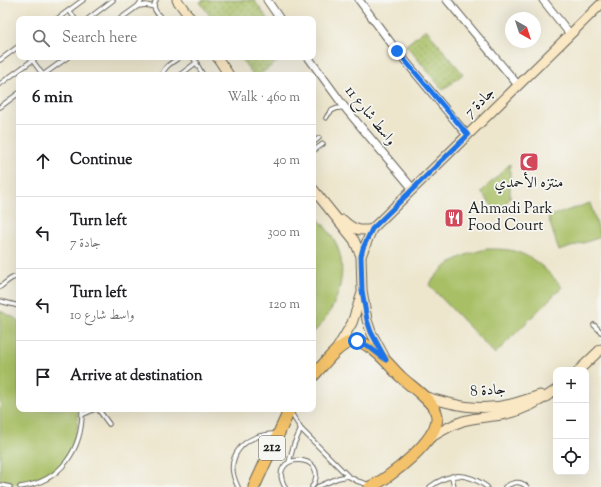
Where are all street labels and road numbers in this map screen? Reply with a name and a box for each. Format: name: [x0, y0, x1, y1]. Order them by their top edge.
street label: واسط شارع 11: [339, 82, 401, 151]
street label: جادة 7: [460, 83, 500, 123]
street label: جادة 8: [470, 379, 506, 403]
road number: 212: [259, 436, 285, 460]

